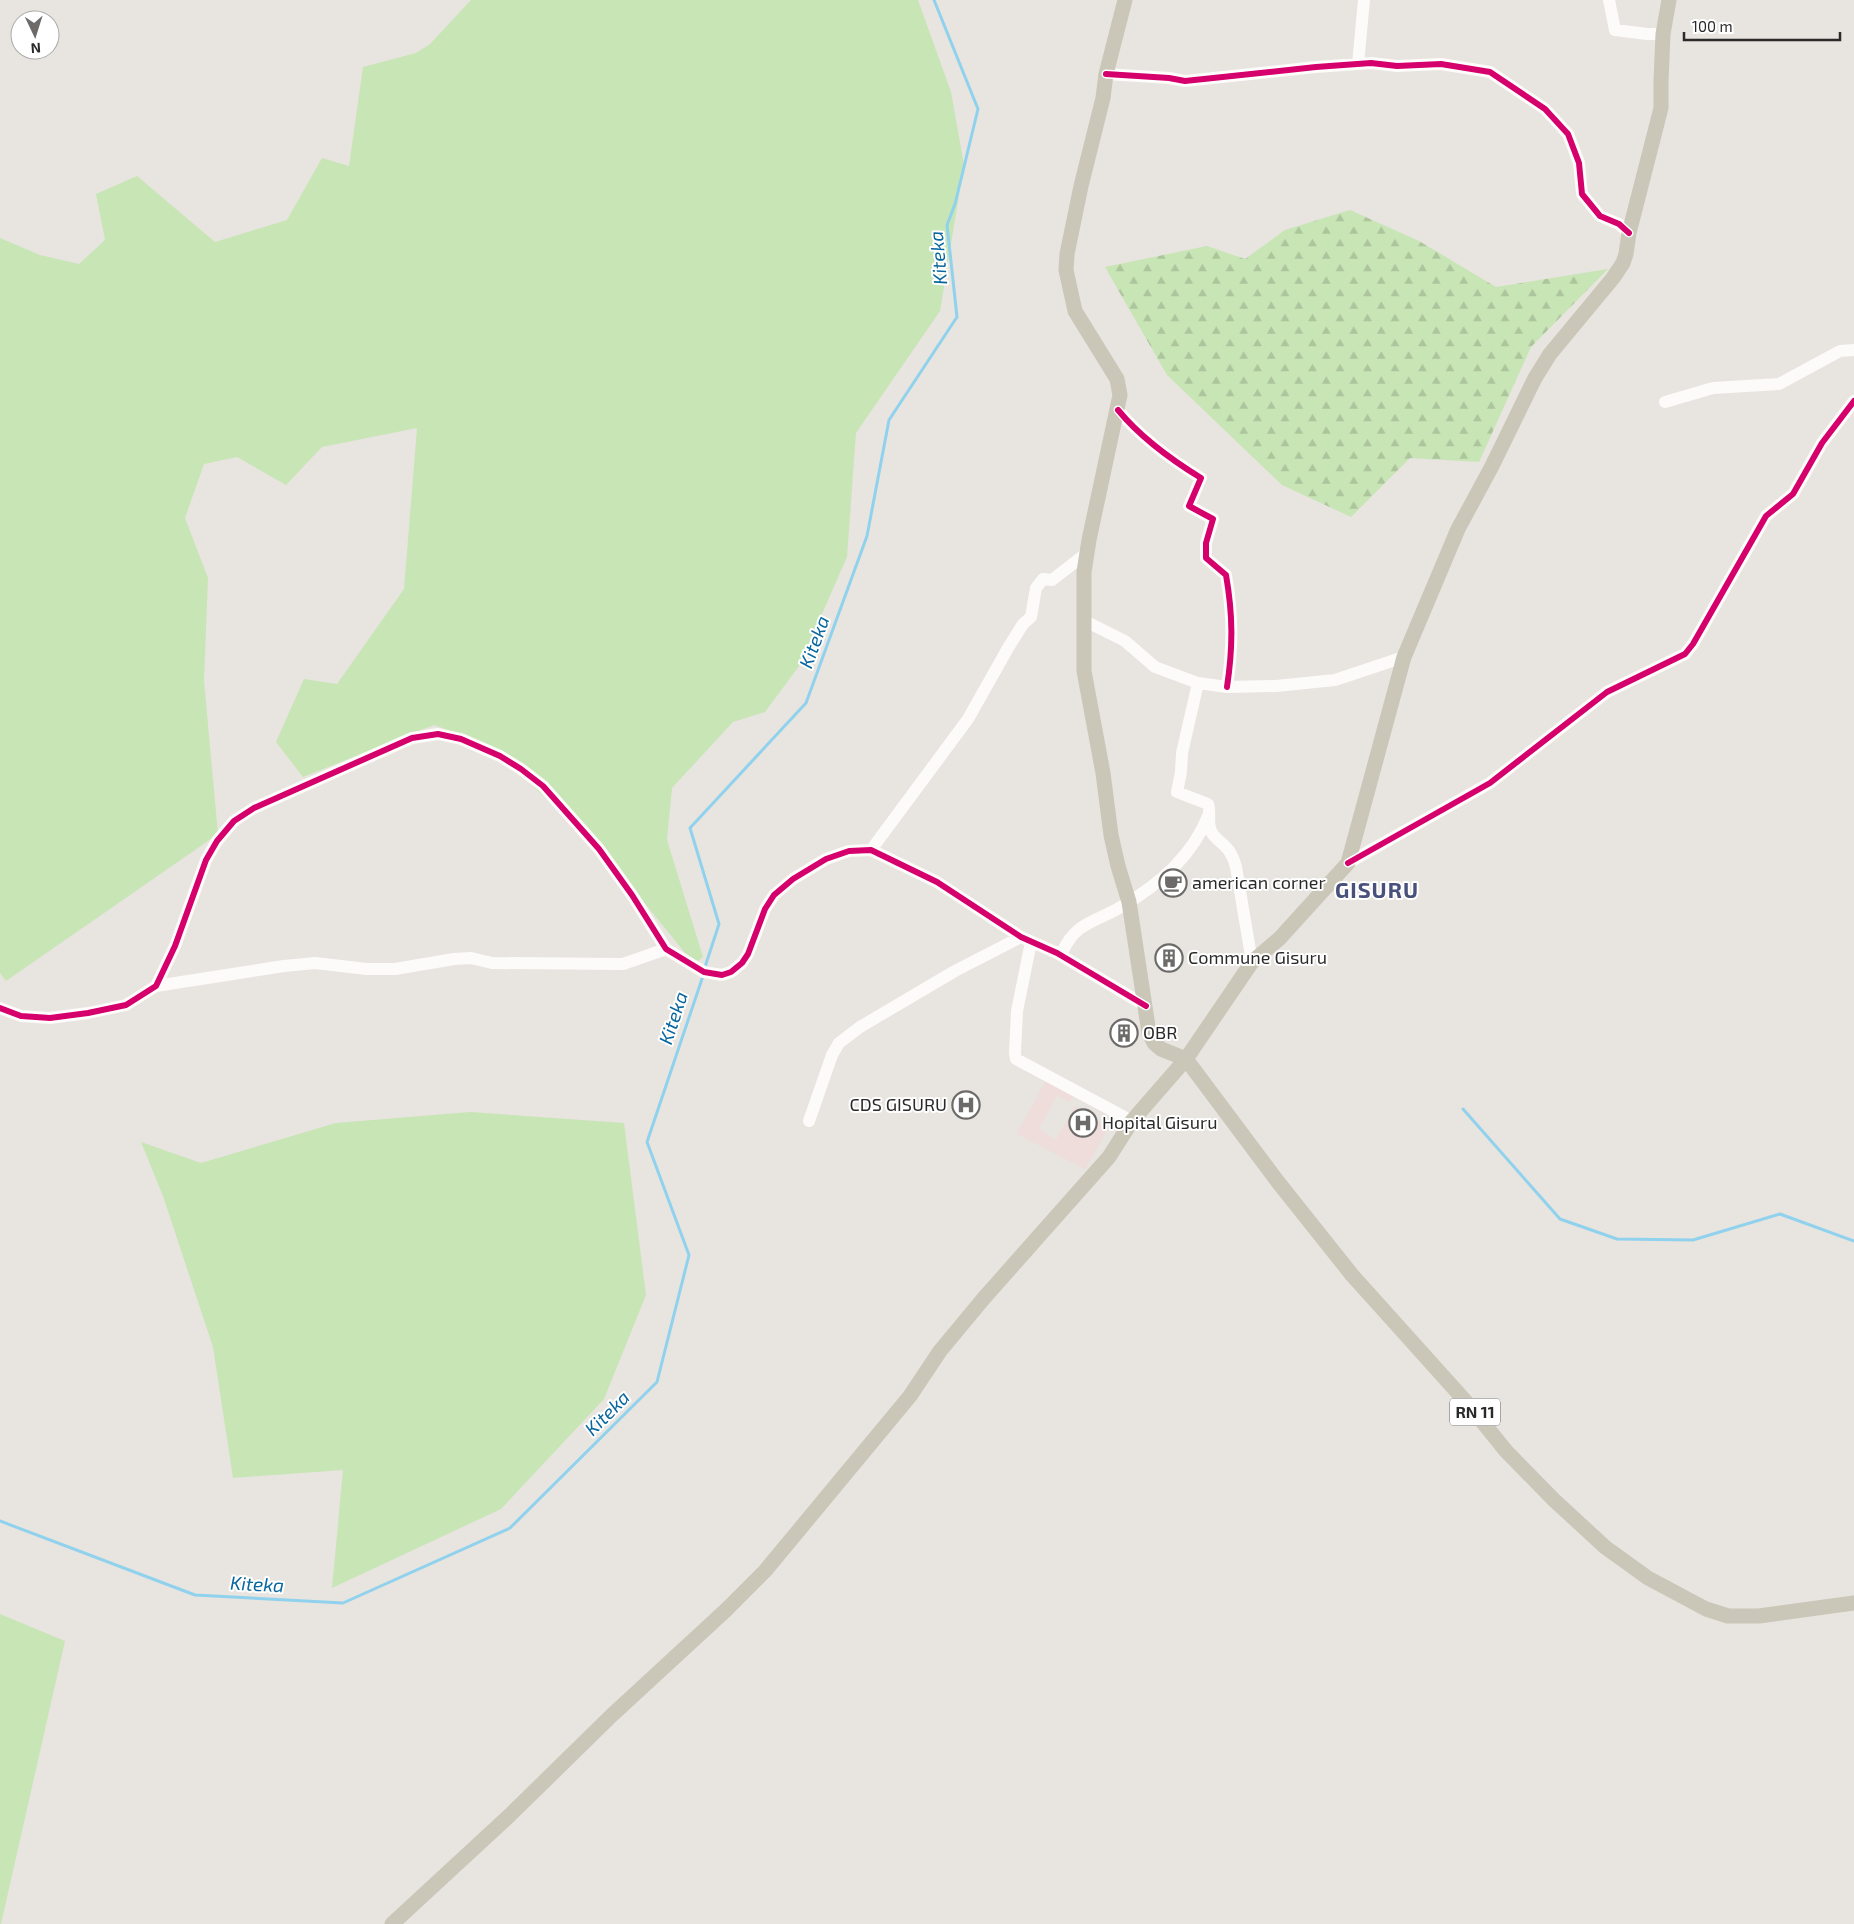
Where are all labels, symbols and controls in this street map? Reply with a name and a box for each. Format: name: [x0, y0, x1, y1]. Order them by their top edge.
north arrow: [10, 10, 60, 60]
scale bar: [1684, 10, 1840, 42]
text: 100 m: [1692, 17, 1733, 35]
text: N: [30, 40, 42, 57]
water label: Kiteka: [924, 230, 951, 286]
water label: Kiteka: [793, 613, 834, 671]
cafe icon: american corner: [1158, 868, 1188, 898]
place label: american corner: [1192, 871, 1326, 893]
district label: GISURU: [1335, 876, 1419, 902]
building icon: Commune Gisuru: [1154, 943, 1184, 973]
place label: Commune Gisuru: [1188, 946, 1327, 968]
water label: Kiteka: [653, 989, 692, 1047]
building icon: OBR: [1109, 1018, 1139, 1048]
place label: OBR: [1143, 1021, 1177, 1043]
hospital icon: CDS GISURU: [951, 1090, 981, 1120]
place label: CDS GISURU: [849, 1093, 947, 1115]
hospital icon: Hopital Gisuru: [1068, 1108, 1098, 1138]
place label: Hopital Gisuru: [1102, 1111, 1217, 1133]
water label: Kiteka: [579, 1385, 634, 1440]
road number: RN 11: [1450, 1398, 1500, 1425]
water label: Kiteka: [229, 1571, 285, 1596]

